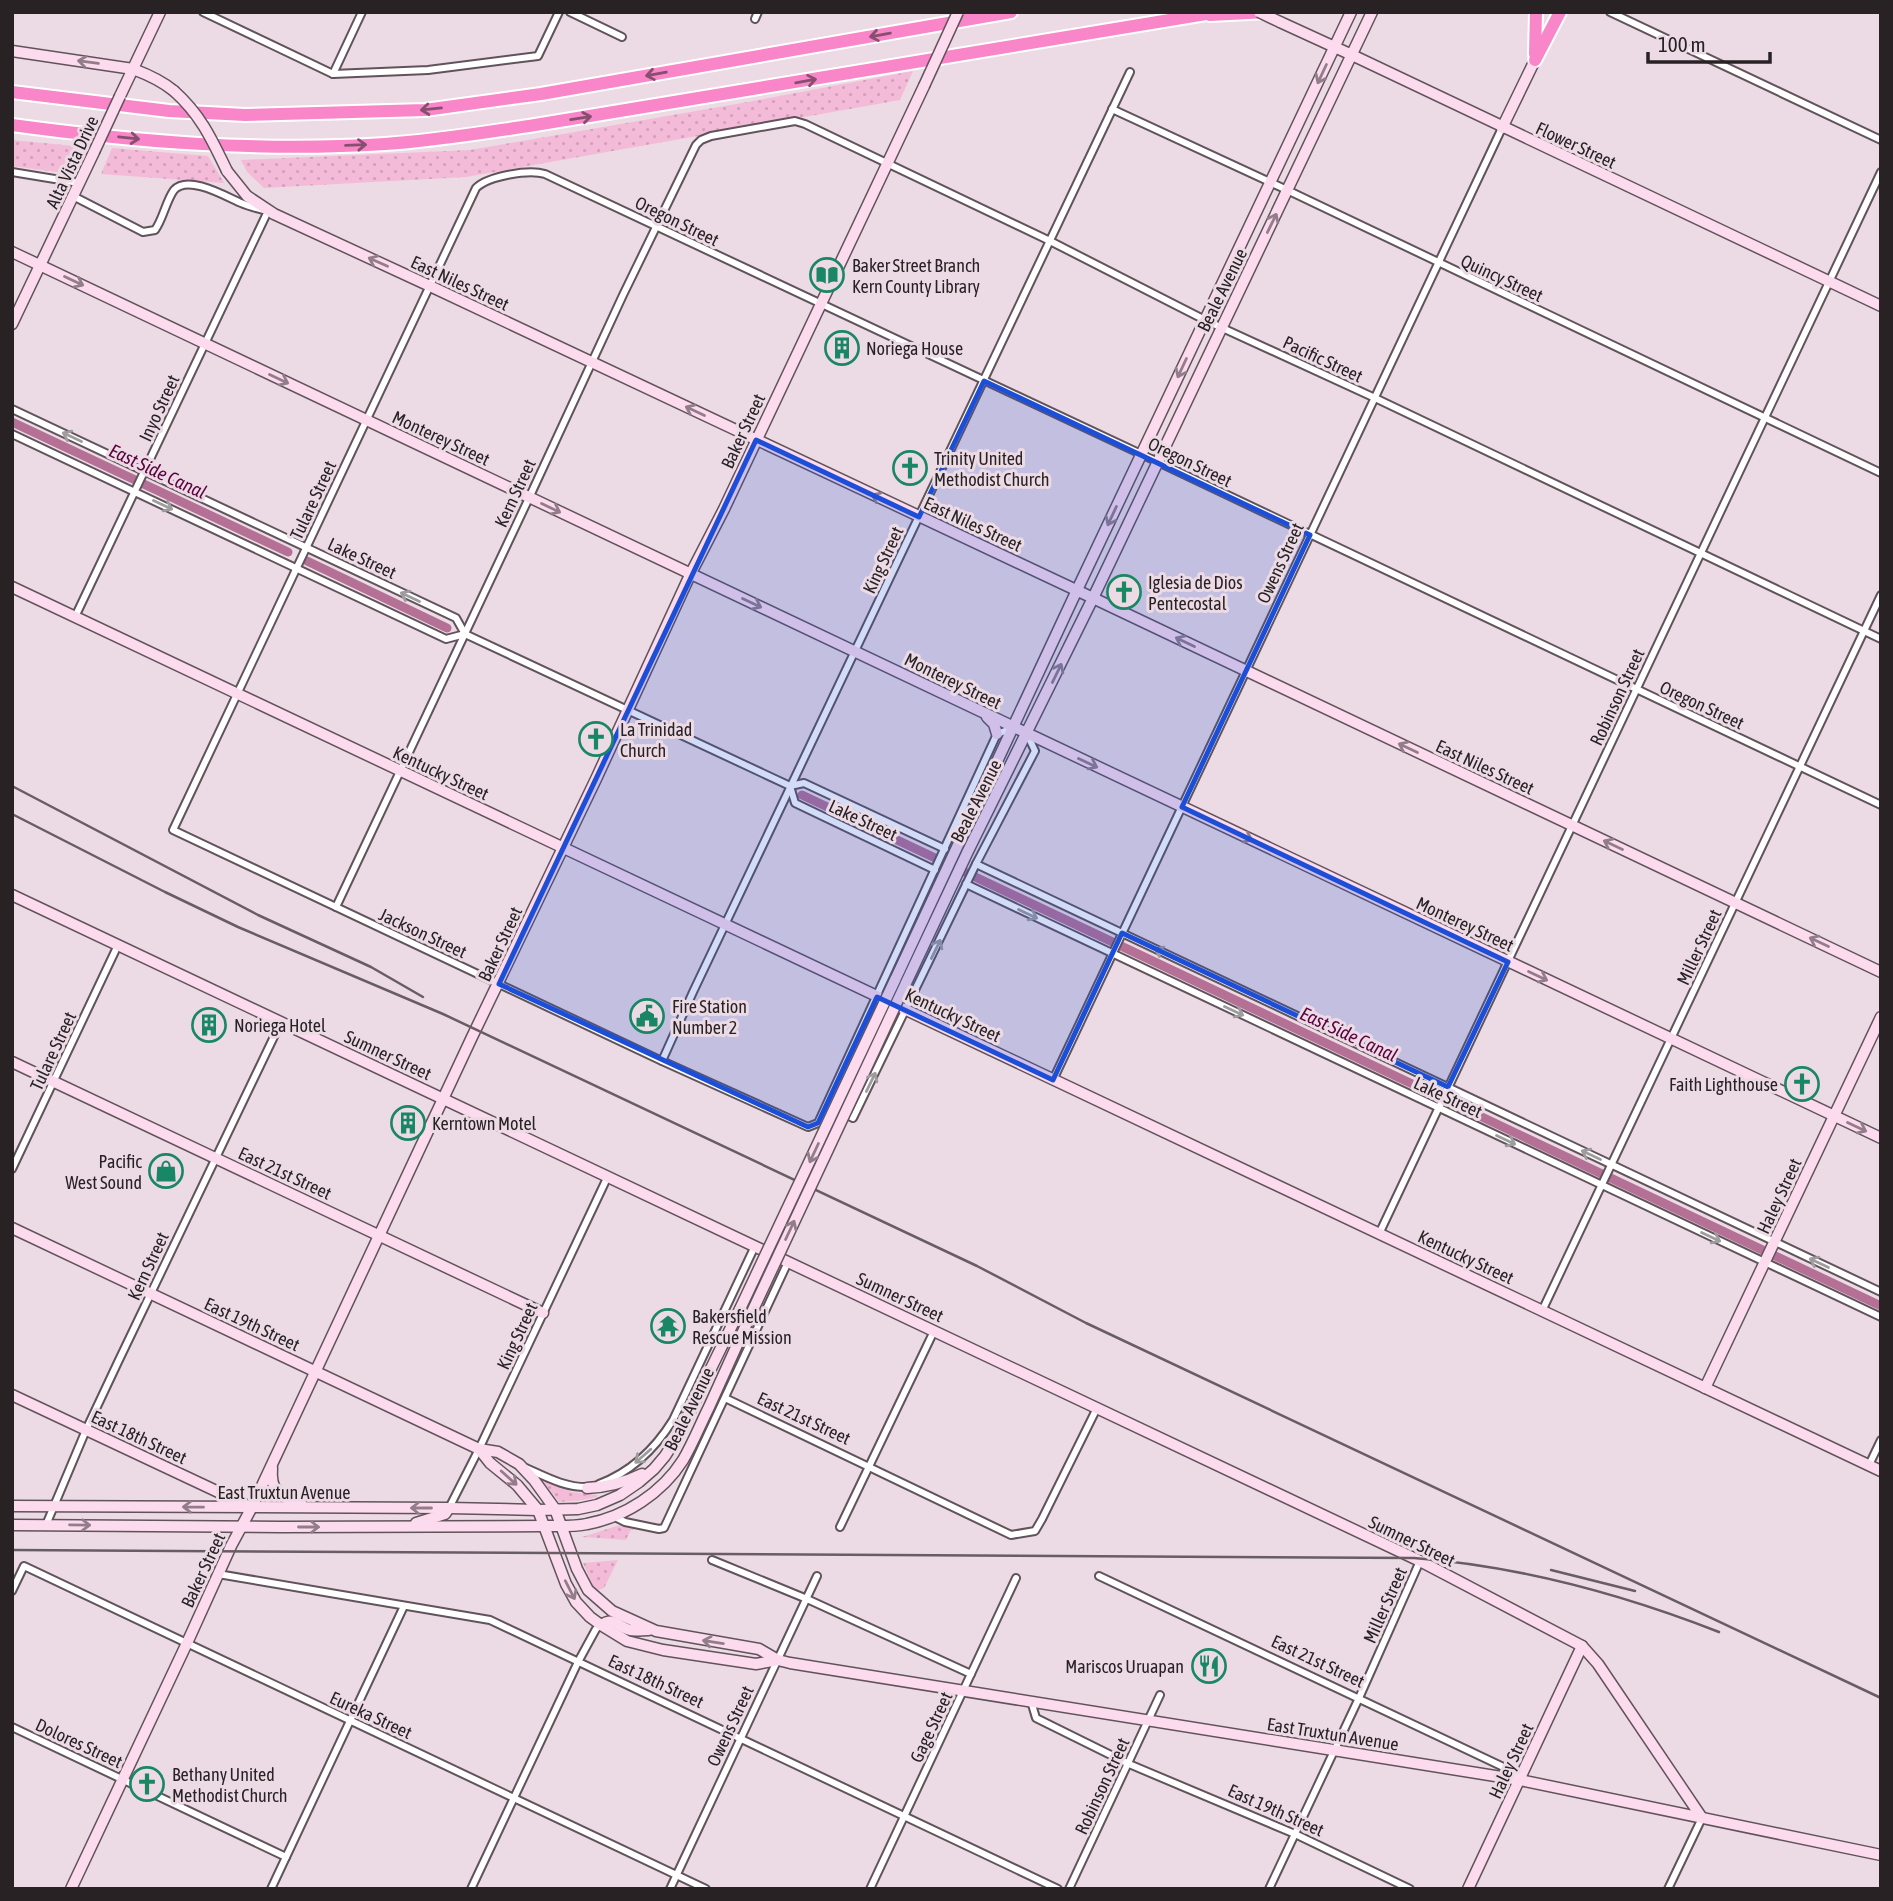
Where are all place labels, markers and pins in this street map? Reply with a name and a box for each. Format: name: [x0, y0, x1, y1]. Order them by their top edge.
place label: Baker Street Branch Kern County Library: [852, 255, 980, 297]
library icon: Baker Street Branch Kern County Library: [808, 256, 846, 294]
building icon: Noriega House: [823, 329, 861, 367]
place label: Noriega House: [866, 338, 963, 359]
place label: Trinity United Methodist Church: [934, 448, 1050, 490]
church icon: Trinity United Methodist Church: [891, 449, 929, 487]
place label: Iglesia de Dios Pentecostal: [1148, 572, 1243, 614]
church icon: Iglesia de Dios Pentecostal: [1105, 573, 1143, 611]
place label: La Trinidad Church: [620, 719, 692, 761]
church icon: La Trinidad Church: [577, 720, 615, 758]
place label: Fire Station Number 2: [672, 996, 747, 1038]
public building icon: Fire Station Number 2: [628, 997, 666, 1035]
building icon: Noriega Hotel: [190, 1006, 228, 1044]
place label: Noriega Hotel: [234, 1015, 326, 1036]
church icon: Faith Lighthouse: [1783, 1065, 1821, 1103]
place label: Faith Lighthouse: [1669, 1074, 1778, 1095]
building icon: Kerntown Motel: [389, 1104, 427, 1142]
place label: Kerntown Motel: [432, 1113, 537, 1134]
place label: Pacific West Sound: [65, 1151, 142, 1193]
shop icon: Pacific West Sound: [147, 1152, 185, 1190]
place label: Bakersfield Rescue Mission: [692, 1306, 792, 1348]
temple icon: Bakersfield Rescue Mission: [649, 1307, 687, 1345]
restaurant icon: Mariscos Uruapan: [1190, 1647, 1228, 1685]
place label: Mariscos Uruapan: [1065, 1656, 1184, 1677]
place label: Bethany United Methodist Church: [172, 1764, 288, 1806]
church icon: Bethany United Methodist Church: [128, 1765, 166, 1803]

